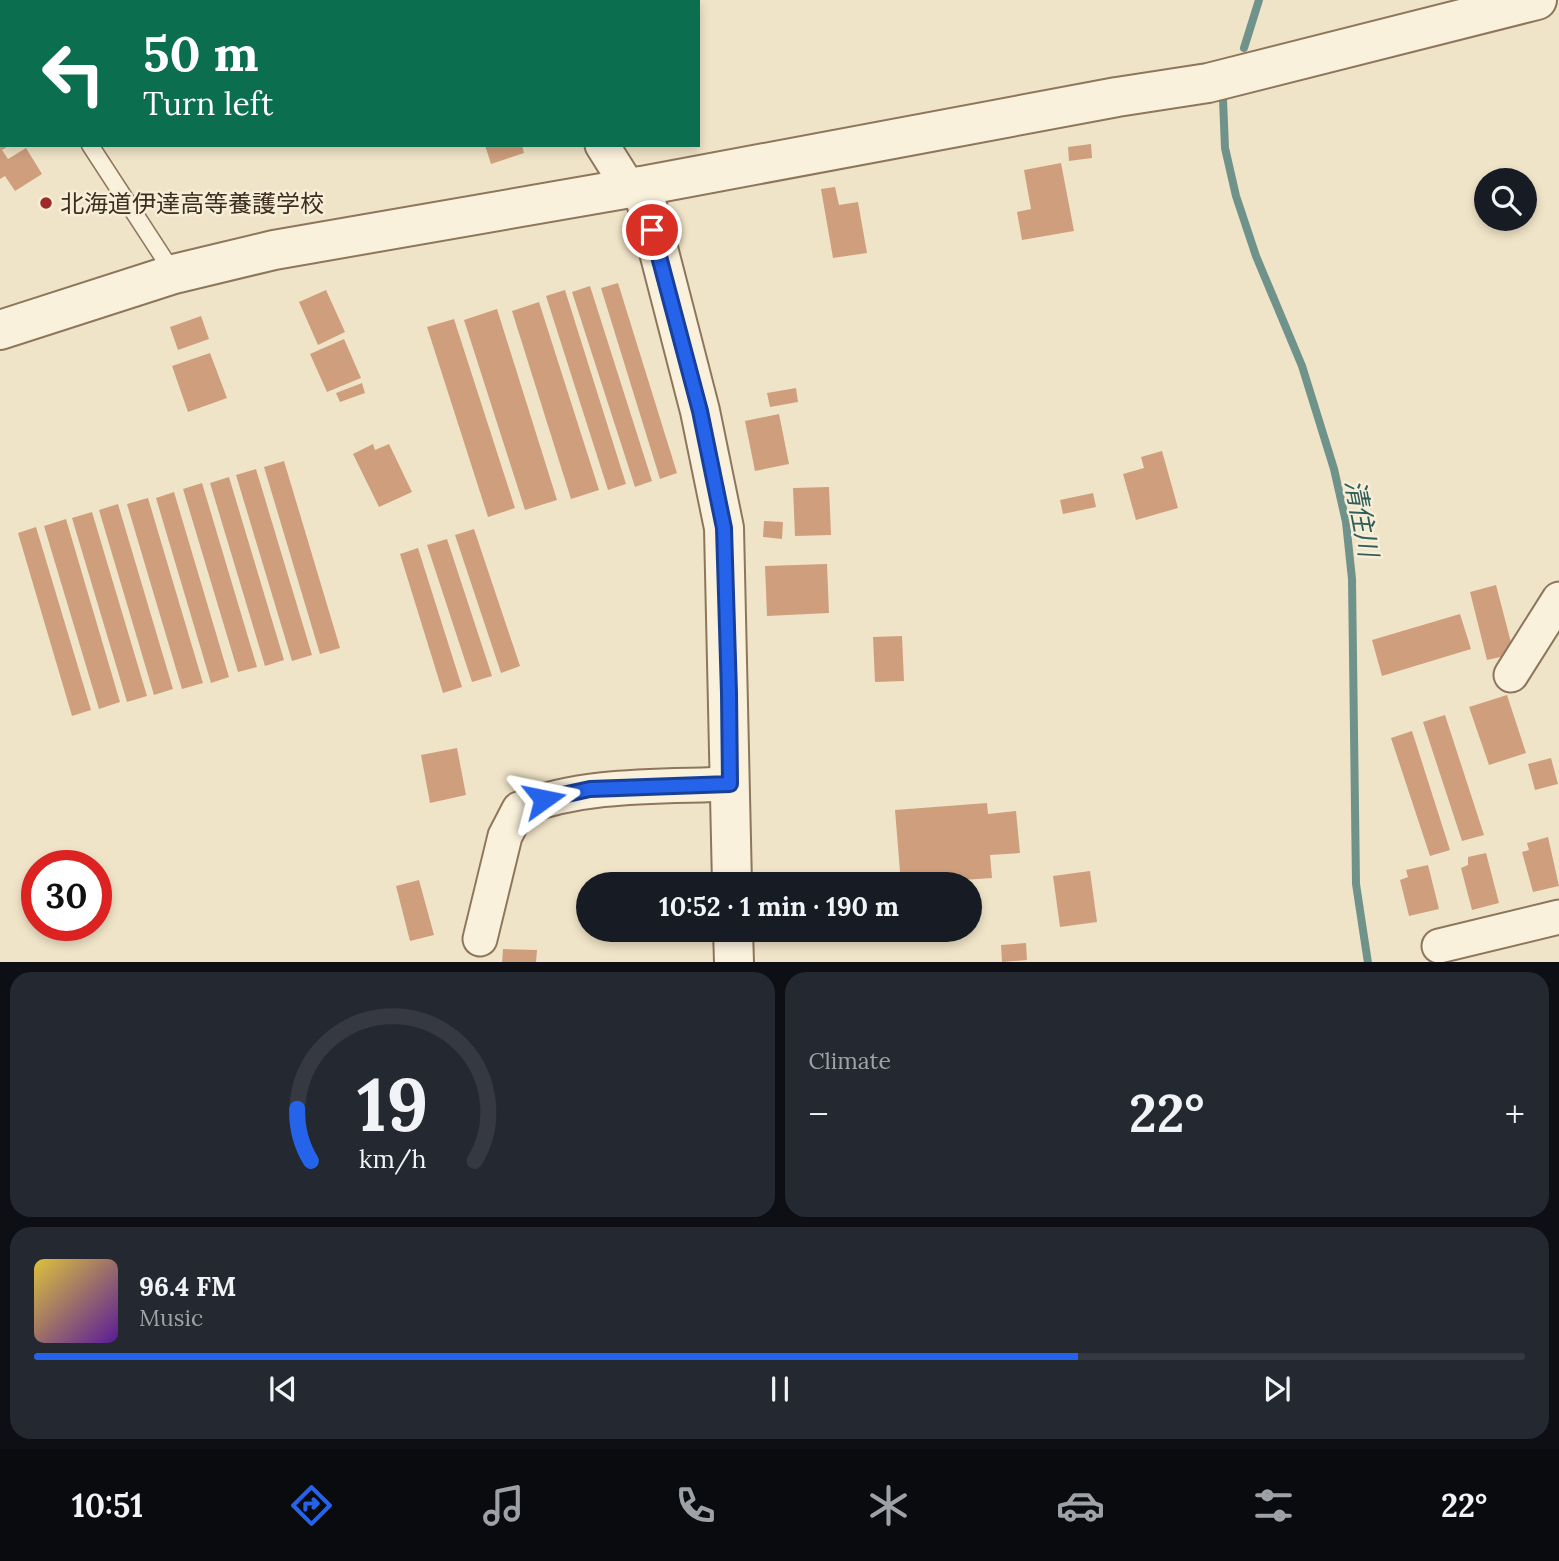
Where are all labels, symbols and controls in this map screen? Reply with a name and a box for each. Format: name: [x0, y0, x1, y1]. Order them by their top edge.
text: 50 m: [143, 22, 259, 84]
icon: left: [28, 28, 119, 119]
text: Turn left: [143, 83, 273, 124]
map controls: [1474, 168, 1537, 231]
button: search: [1474, 168, 1537, 231]
place label: 北海道伊達高等養護学校: [60, 188, 324, 219]
marker: 北海道伊達高等養護学校: [38, 195, 54, 211]
pin: [622, 200, 682, 260]
icon: arrive: [633, 211, 671, 249]
water label: 清住川: [1338, 477, 1386, 562]
position arrow: [507, 762, 581, 836]
speed limit sign: 30: [21, 850, 112, 941]
text: 10:52 · 1 min · 190 m: [659, 890, 899, 923]
text: Climate: [809, 1046, 891, 1075]
text: 19: [357, 1058, 428, 1151]
text: 22°: [1129, 1080, 1204, 1146]
text: −: [809, 1090, 829, 1138]
text: +: [1505, 1090, 1525, 1138]
text: km/h: [358, 1142, 426, 1174]
text: 96.4 FM: [139, 1270, 236, 1303]
text: Music: [139, 1303, 203, 1332]
icon: previous: [264, 1370, 302, 1408]
icon: pause: [761, 1370, 799, 1408]
icon: next: [1258, 1370, 1296, 1408]
icon: directions: [287, 1481, 336, 1530]
icon: music: [479, 1481, 528, 1530]
icon: phone: [671, 1481, 720, 1530]
icon: climate: [864, 1481, 913, 1530]
icon: car: [1056, 1481, 1105, 1530]
icon: filters: [1249, 1481, 1298, 1530]
text: 10:51: [72, 1485, 143, 1526]
text: 22°: [1441, 1485, 1487, 1526]

